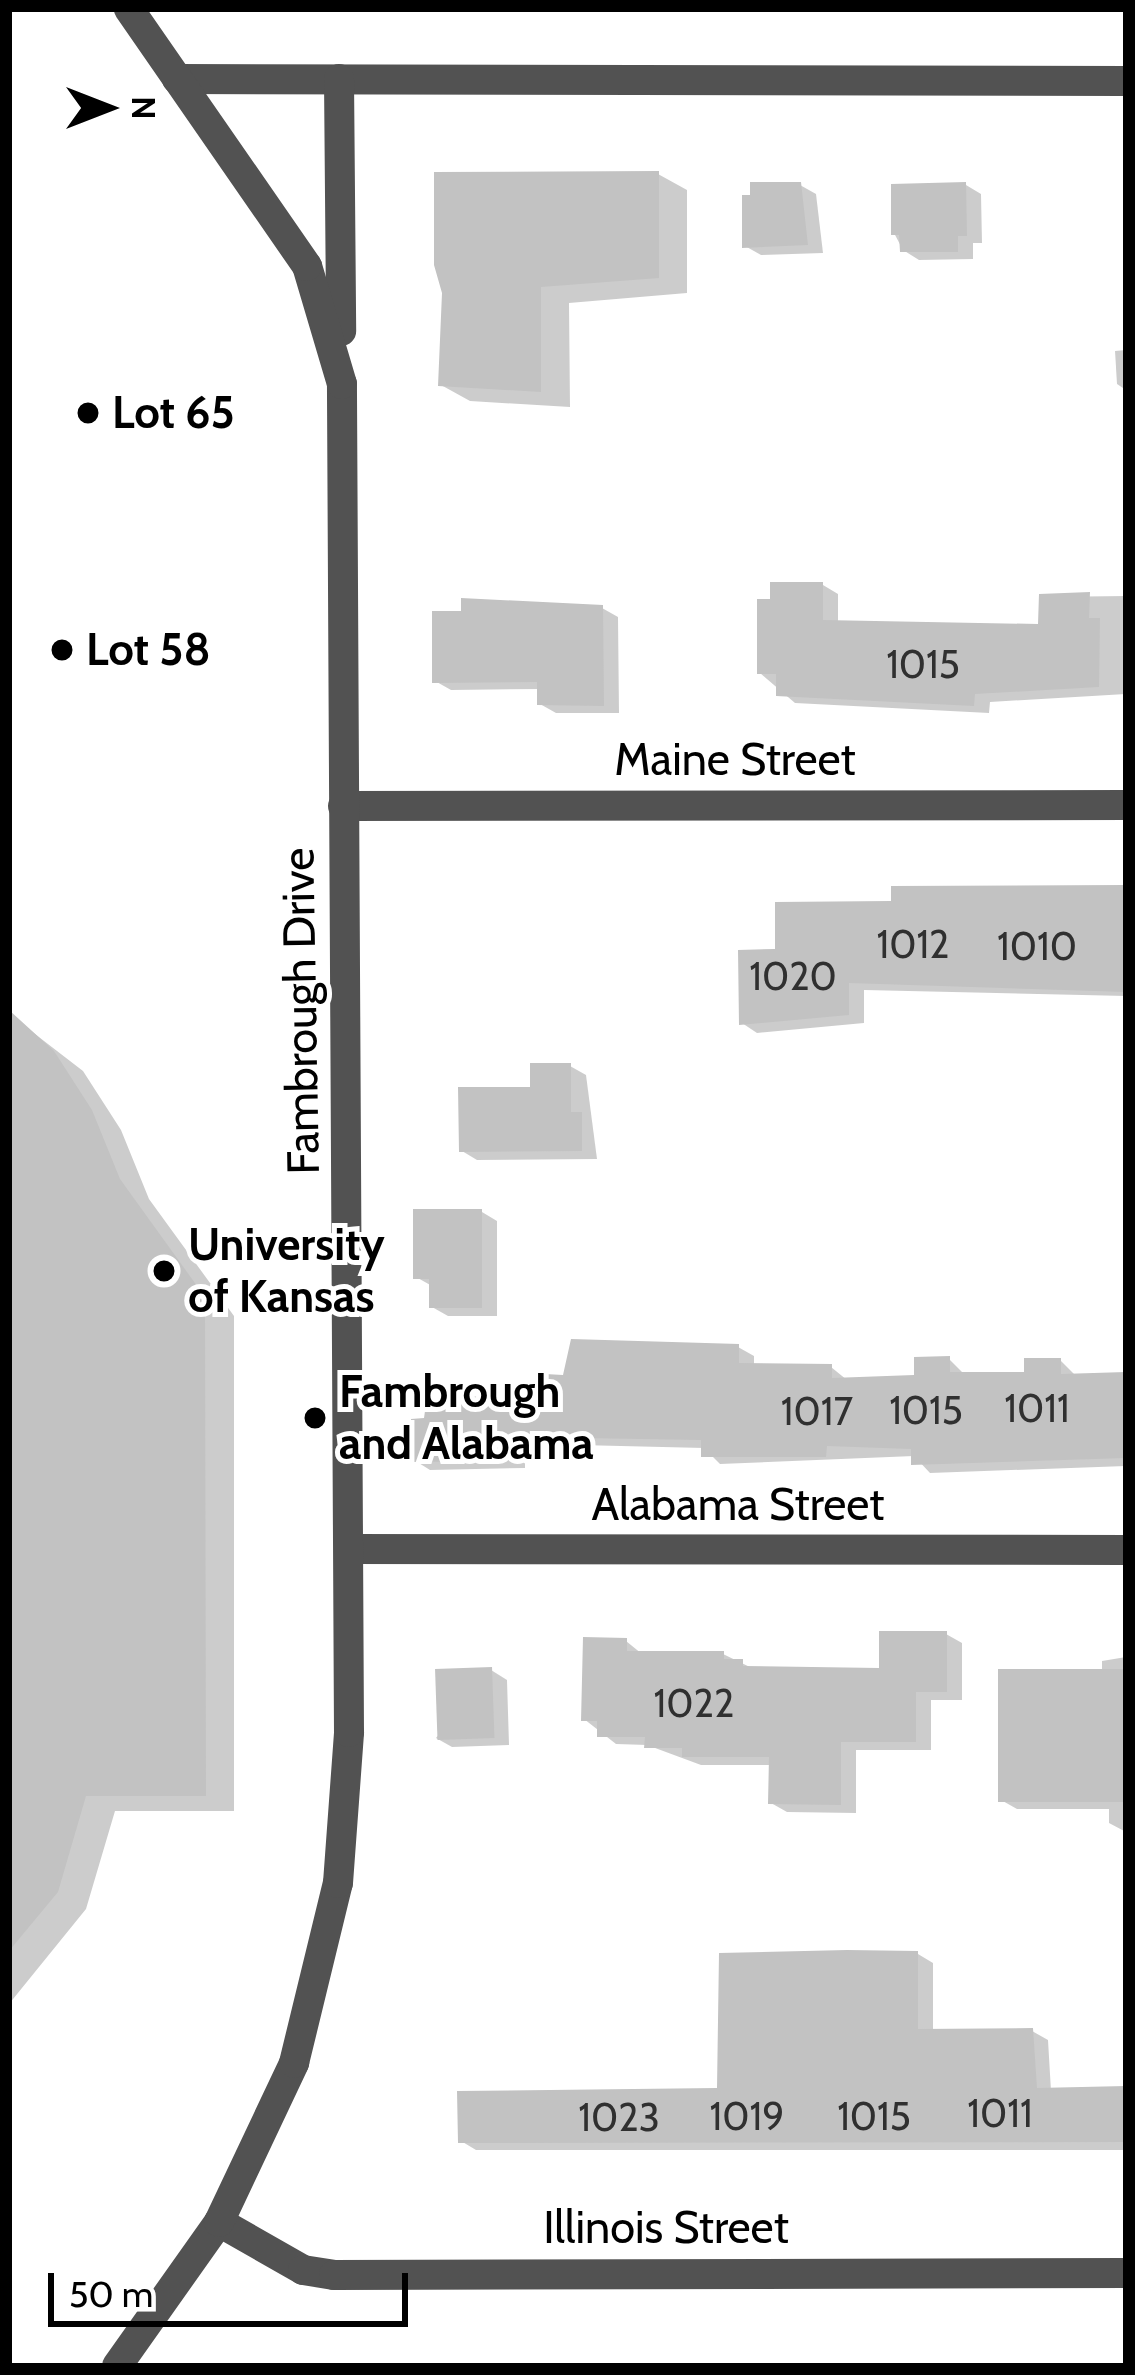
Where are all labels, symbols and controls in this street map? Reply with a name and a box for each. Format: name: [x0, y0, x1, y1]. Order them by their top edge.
north arrow: [48, 48, 168, 168]
text: N: [124, 96, 164, 120]
place label: Lot 65: [112, 386, 235, 440]
marker: Lot 65: [75, 400, 101, 426]
place label: Lot 58: [86, 623, 211, 677]
marker: Lot 58: [49, 637, 75, 663]
house number: 1015: [886, 641, 960, 687]
street label: Maine Street: [614, 733, 856, 787]
street label: Fambrough Drive: [271, 847, 331, 1175]
house number: 1012: [876, 921, 950, 967]
house number: 1010: [997, 923, 1077, 969]
house number: 1020: [749, 953, 837, 999]
place label: University of Kansas: [188, 1218, 385, 1324]
marker: University of Kansas: [151, 1258, 177, 1284]
place label: Fambrough and Alabama: [339, 1365, 594, 1471]
house number: 1011: [1004, 1385, 1070, 1431]
house number: 1015: [889, 1387, 963, 1433]
house number: 1017: [781, 1388, 853, 1434]
marker: Fambrough and Alabama: [302, 1405, 328, 1431]
street label: Alabama Street: [591, 1478, 885, 1532]
house number: 1022: [654, 1680, 734, 1726]
house number: 1011: [967, 2090, 1033, 2136]
house number: 1019: [710, 2093, 784, 2139]
house number: 1015: [837, 2093, 911, 2139]
house number: 1023: [578, 2094, 660, 2140]
street label: Illinois Street: [543, 2201, 789, 2255]
scale bar: [54, 2249, 414, 2323]
text: 50 m: [69, 2272, 153, 2316]

